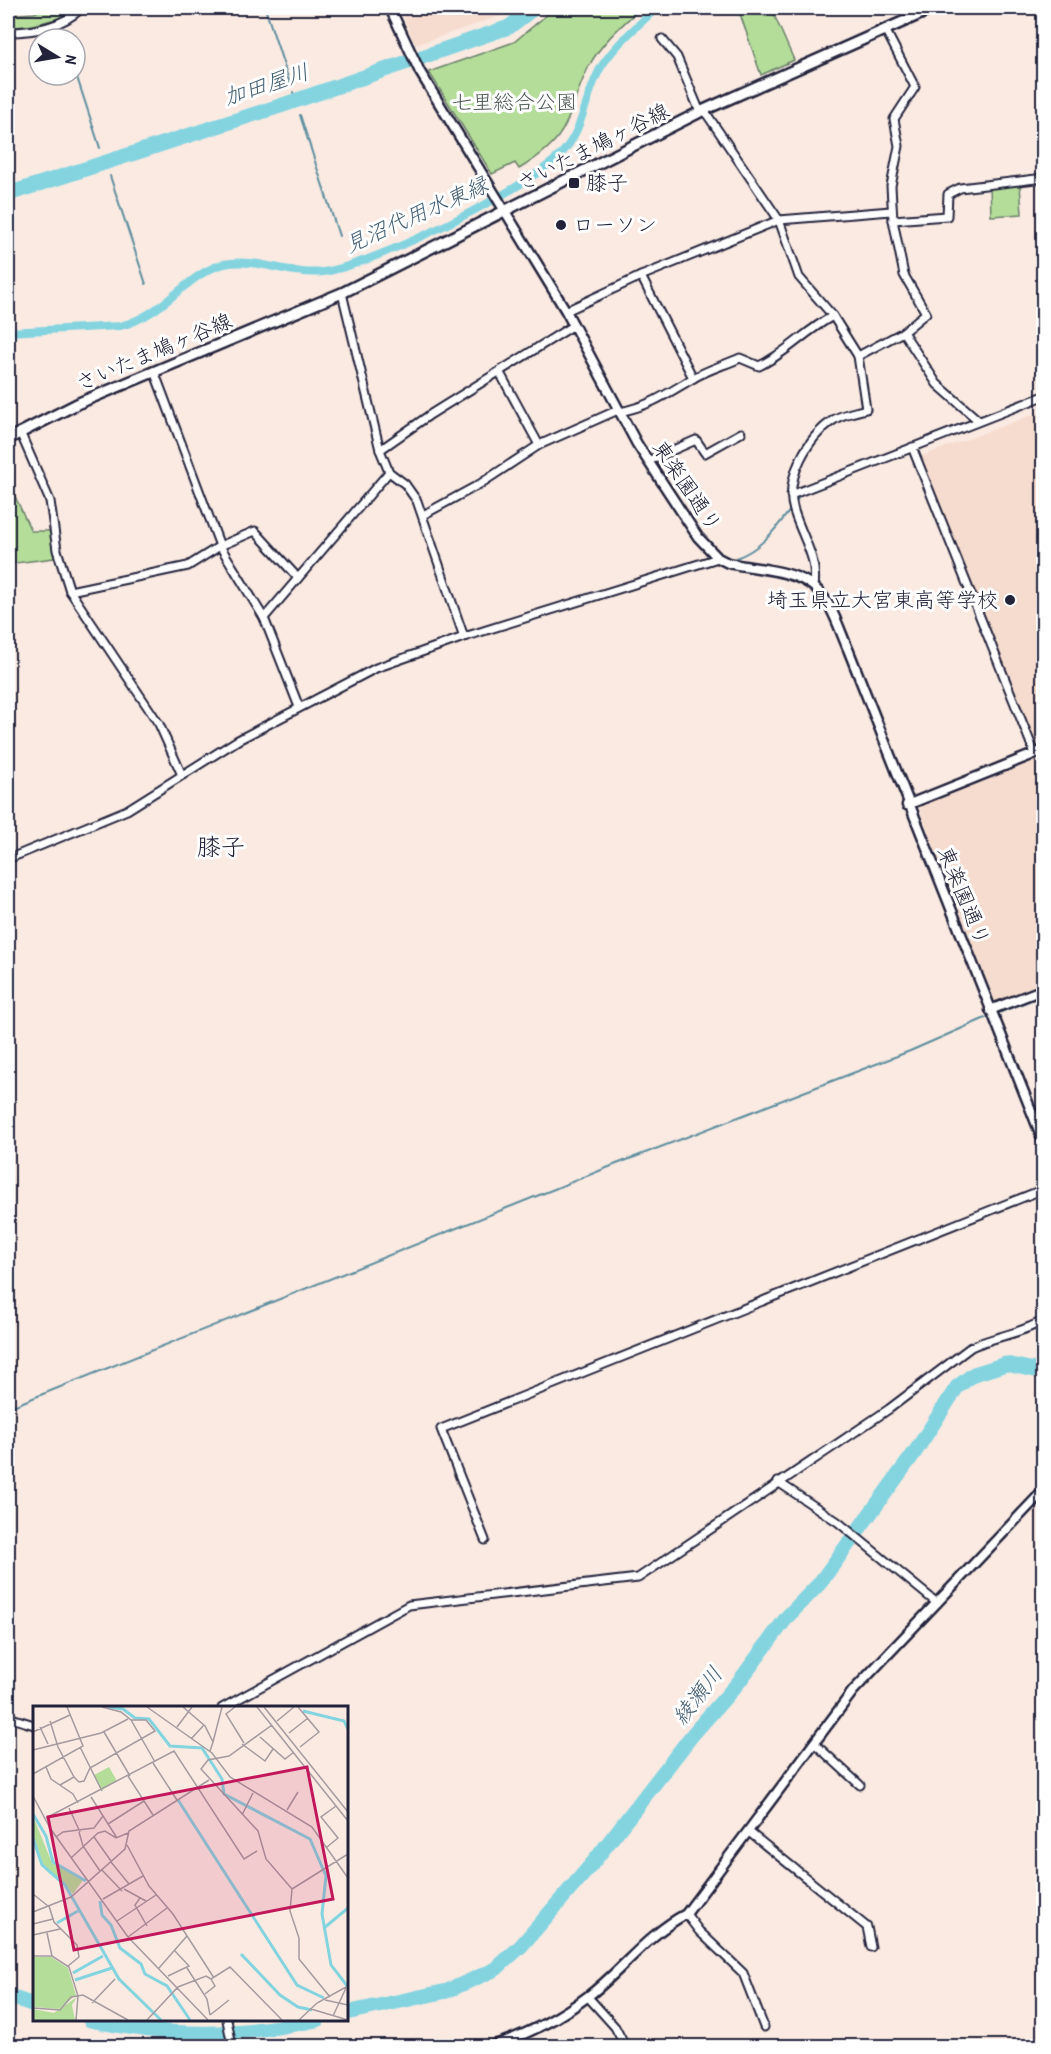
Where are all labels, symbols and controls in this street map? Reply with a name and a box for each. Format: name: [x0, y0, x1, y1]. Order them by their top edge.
north arrow: [27, 27, 87, 87]
text: N: [60, 54, 83, 67]
water label: 加田屋川: [220, 56, 312, 112]
park label: 七里総合公園: [451, 87, 577, 116]
street label: さいたま鳩ヶ谷線: [512, 96, 674, 197]
water label: 見沼代用水東縁: [340, 168, 494, 259]
place label: 膝子: [586, 168, 628, 197]
marker: 膝子: [567, 176, 581, 190]
place label: ローソン: [573, 210, 657, 239]
marker: ローソン: [554, 218, 568, 232]
street label: さいたま鳩ヶ谷線: [71, 306, 236, 398]
street label: 東楽園通り: [646, 434, 729, 537]
place label: 埼玉県立大宮東高等学校: [767, 585, 998, 614]
marker: 埼玉県立大宮東高等学校: [1003, 593, 1017, 607]
district label: 膝子: [197, 830, 245, 862]
street label: 東楽園通り: [931, 842, 998, 950]
water label: 綾瀬川: [665, 1660, 729, 1730]
inset map: [33, 1706, 348, 2021]

